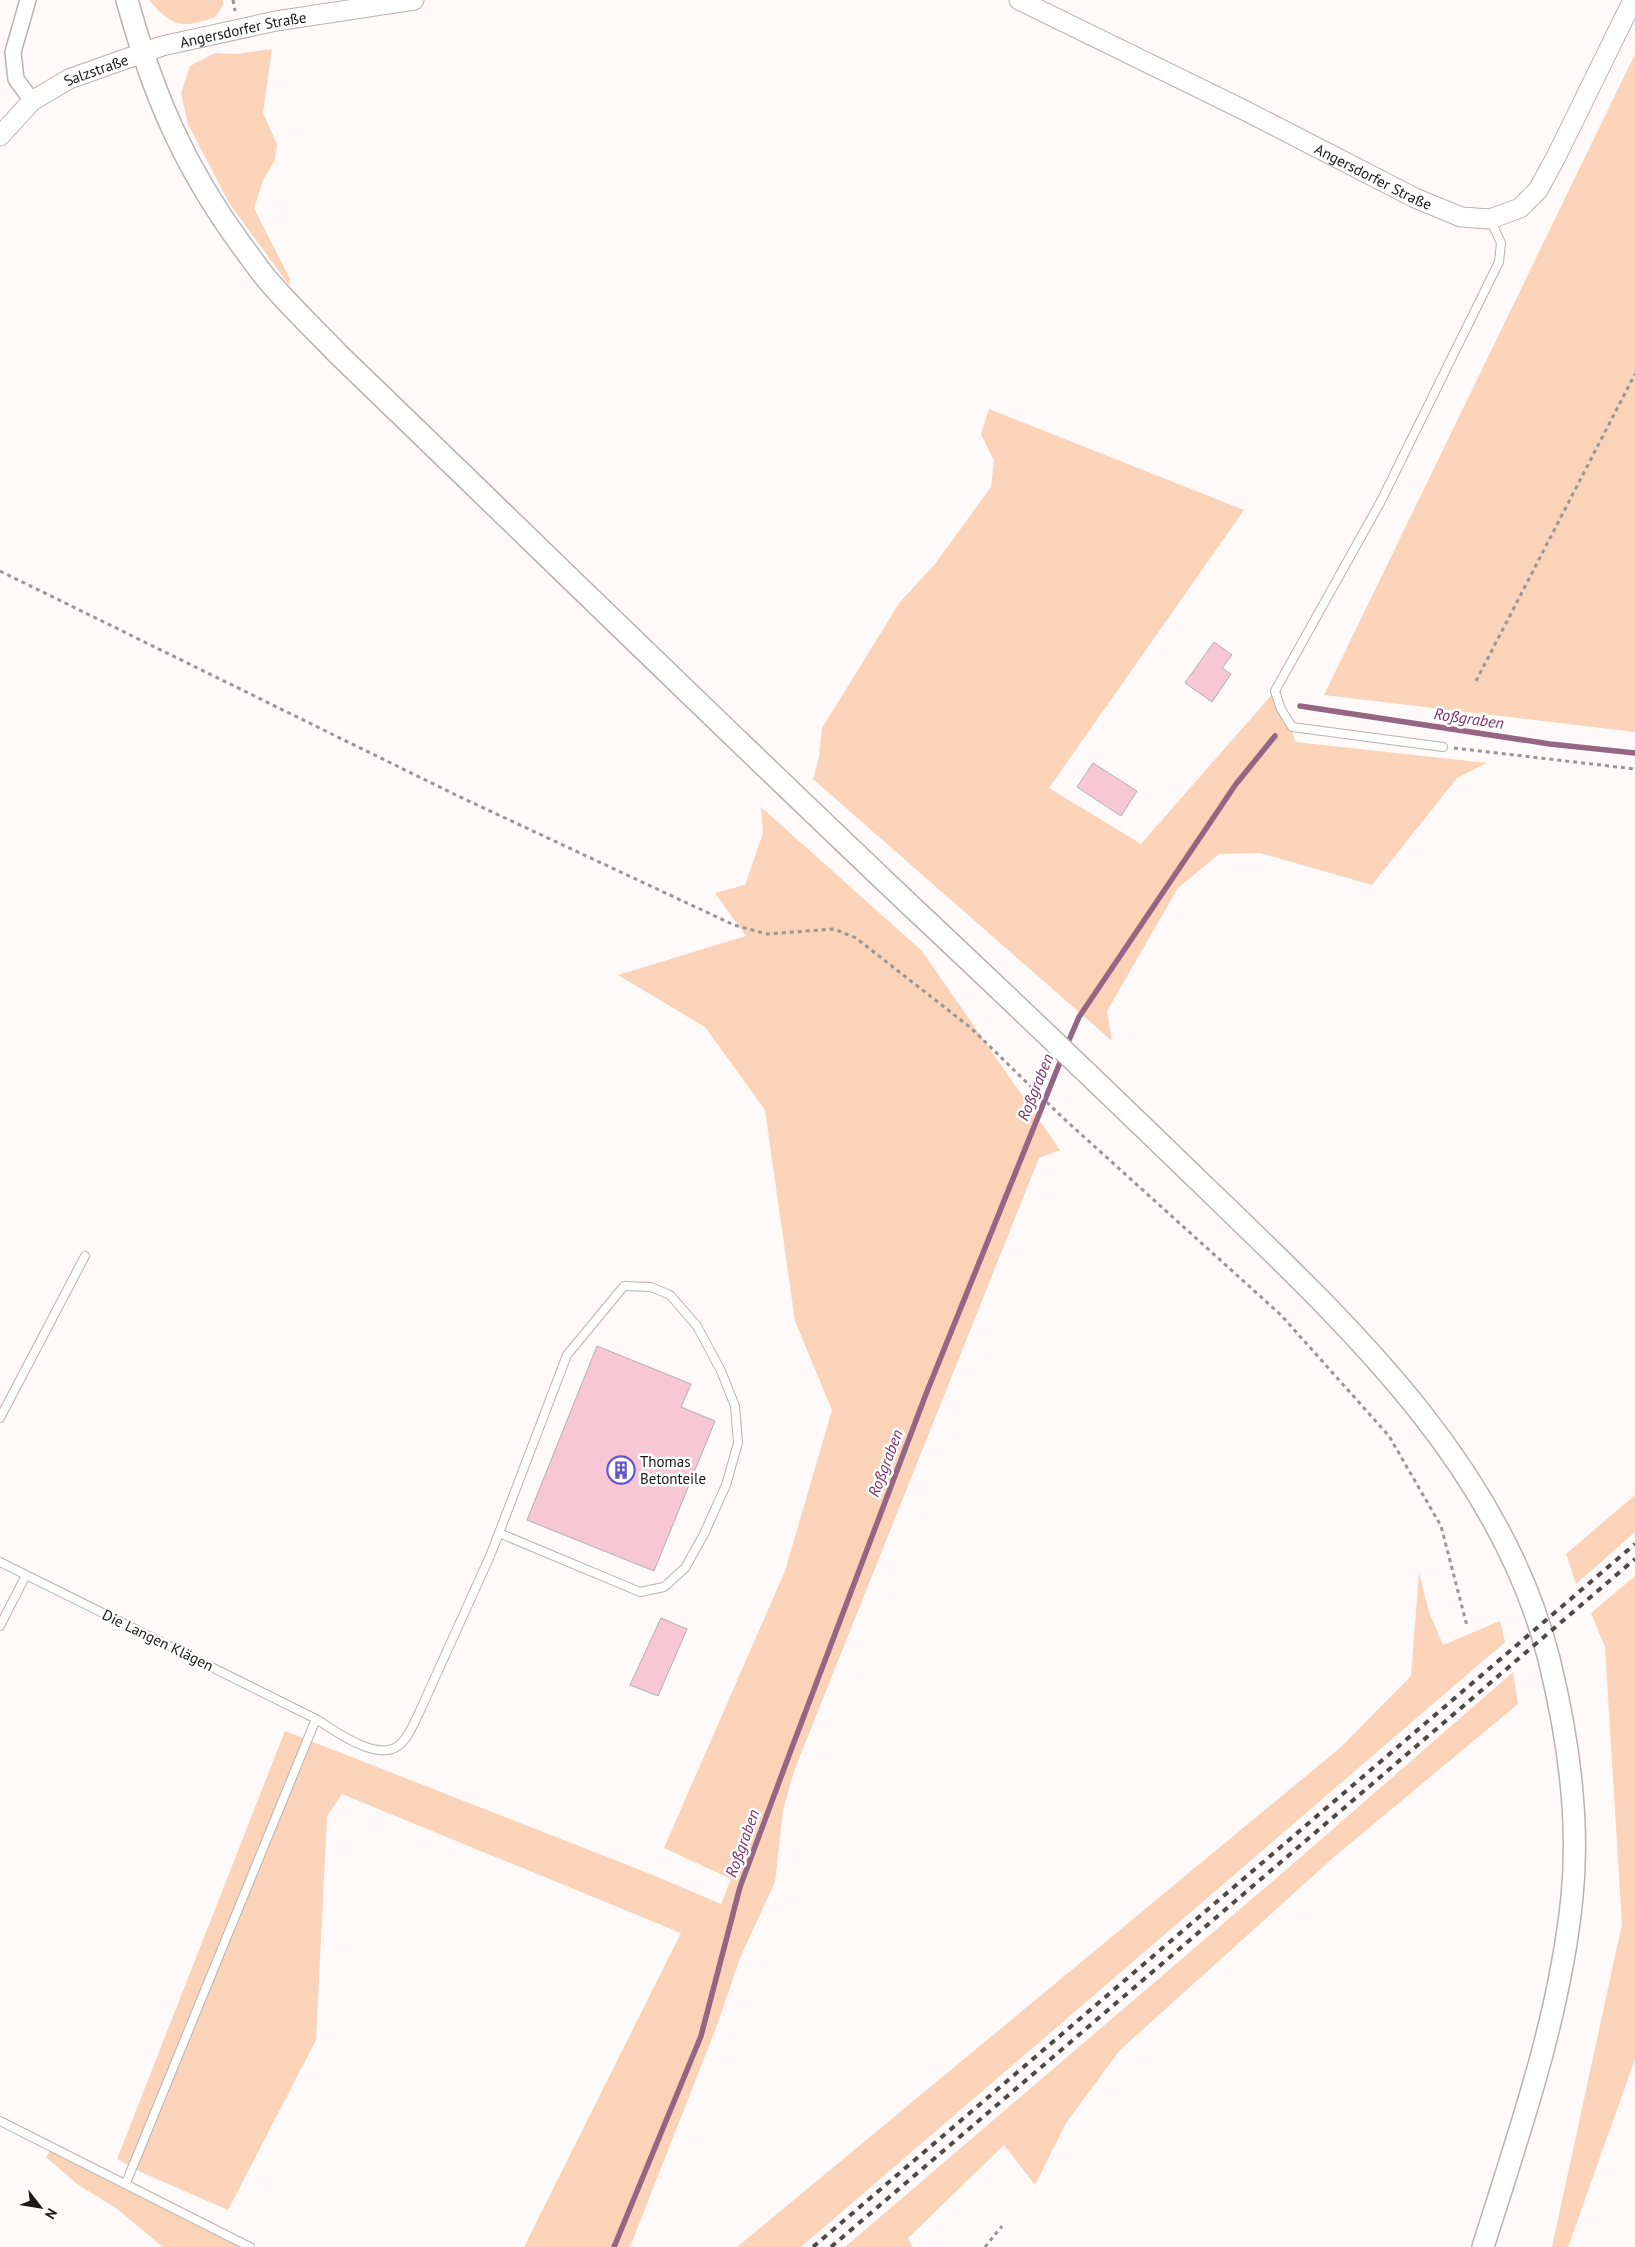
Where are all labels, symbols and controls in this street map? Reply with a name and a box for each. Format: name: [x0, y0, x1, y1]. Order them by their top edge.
street label: Angersdorfer Straße: [178, 7, 308, 51]
street label: Salzstraße: [60, 49, 131, 90]
street label: Angersdorfer Straße: [1312, 139, 1435, 214]
water label: Roßgraben: [1433, 703, 1505, 733]
water label: Roßgraben: [1013, 1051, 1057, 1123]
water label: Roßgraben: [863, 1427, 907, 1499]
place label: Thomas Betonteile: [640, 1452, 706, 1488]
building icon: Thomas Betonteile: [606, 1455, 636, 1485]
street label: Die Langen Klägen: [99, 1605, 217, 1675]
water label: Roßgraben: [721, 1806, 763, 1880]
north arrow: [15, 2182, 65, 2232]
text: N: [41, 2205, 61, 2222]

